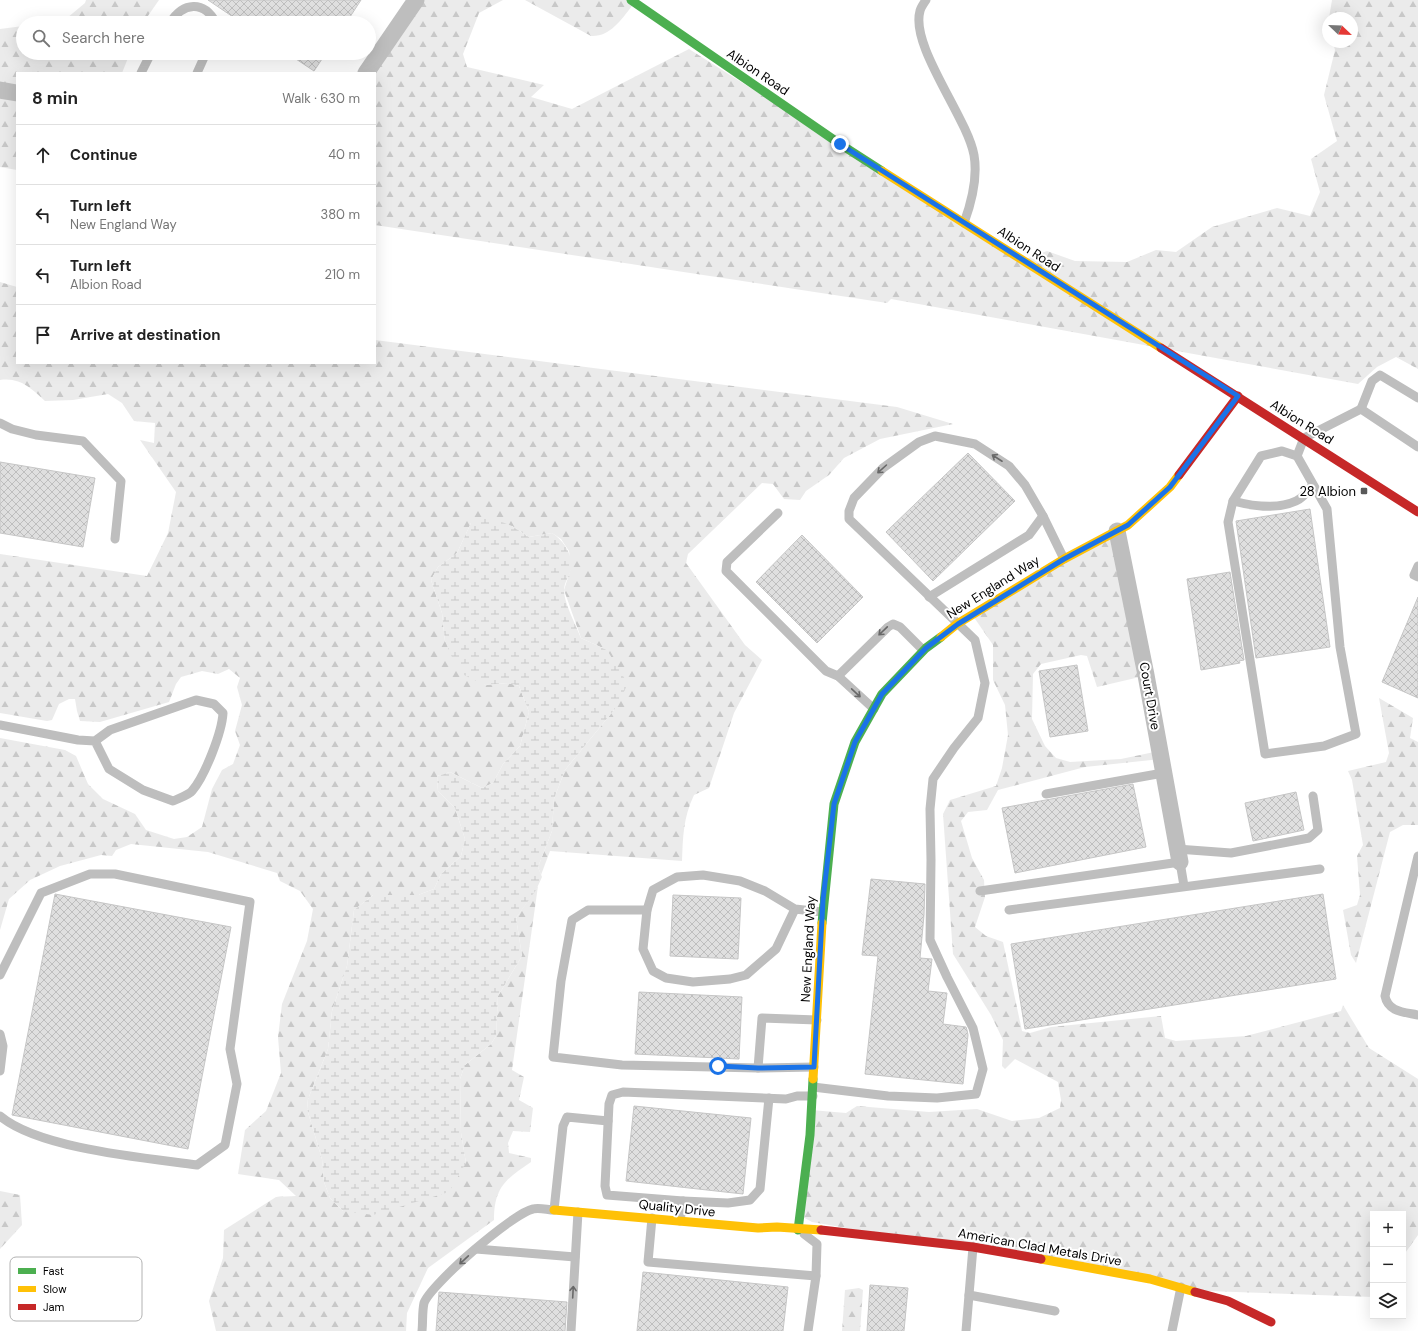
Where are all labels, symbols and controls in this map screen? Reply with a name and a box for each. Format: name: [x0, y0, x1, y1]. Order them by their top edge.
north arrow: [1322, 12, 1358, 48]
search box: [16, 16, 376, 60]
icon: search: [30, 27, 52, 49]
text: Search here: [62, 28, 145, 48]
street label: Albion Road: [724, 45, 792, 99]
text: 8 min: [32, 87, 78, 109]
text: Walk · 630 m: [282, 90, 360, 107]
route end: [831, 135, 849, 153]
icon: ahead: [32, 144, 54, 166]
text: Continue: [70, 145, 138, 165]
text: 40 m: [328, 146, 360, 163]
text: Turn left: [70, 196, 131, 216]
icon: left: [32, 204, 54, 226]
text: 380 m: [320, 206, 360, 223]
text: New England Way: [70, 216, 177, 233]
street label: Albion Road: [994, 222, 1064, 276]
text: Turn left: [70, 256, 131, 276]
icon: left: [32, 264, 54, 286]
text: 210 m: [325, 266, 360, 283]
text: Albion Road: [70, 276, 142, 293]
icon: arrive: [32, 324, 54, 346]
text: Arrive at destination: [70, 325, 221, 345]
street label: Albion Road: [1267, 396, 1337, 448]
one-way arrow: [991, 454, 1003, 462]
one-way arrow: [877, 465, 887, 474]
place label: 28 Albion: [1299, 483, 1356, 500]
marker: 28 Albion: [1359, 486, 1369, 496]
street label: New England Way: [943, 552, 1043, 622]
one-way arrow: [878, 627, 888, 636]
street label: Court Drive: [1136, 661, 1164, 731]
one-way arrow: [850, 688, 860, 697]
street label: New England Way: [797, 895, 819, 1003]
route start: [709, 1057, 727, 1075]
street label: Quality Drive: [638, 1196, 716, 1220]
map controls: [1370, 1211, 1406, 1319]
button: +: [1370, 1211, 1406, 1247]
street label: American Clad Metals Drive: [957, 1224, 1123, 1270]
button: −: [1370, 1247, 1406, 1283]
one-way arrow: [460, 1255, 470, 1264]
legend: [10, 1257, 142, 1321]
text: Fast: [43, 1264, 64, 1278]
text: Slow: [43, 1282, 67, 1296]
button: layers: [1370, 1283, 1406, 1319]
one-way arrow: [570, 1286, 577, 1299]
text: Jam: [43, 1300, 64, 1314]

